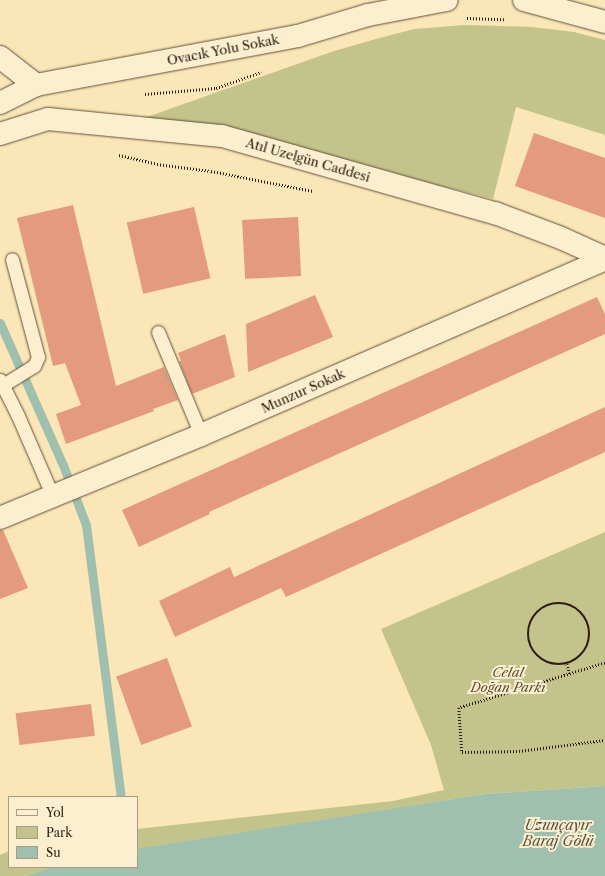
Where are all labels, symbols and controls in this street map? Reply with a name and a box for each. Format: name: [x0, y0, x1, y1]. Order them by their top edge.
street label: Ovacık Yolu Sokak: [165, 31, 281, 69]
street label: Atıl Uzelgün Caddesi: [244, 135, 372, 185]
street label: Munzur Sokak: [259, 366, 347, 416]
park label: Celal Doğan Parkı: [470, 665, 546, 696]
legend: [8, 796, 138, 868]
text: Yol: [46, 805, 64, 820]
water label: Uzunçayır Baraj Gölü: [523, 817, 593, 850]
text: Park: [46, 825, 72, 840]
text: Su: [46, 845, 61, 860]

